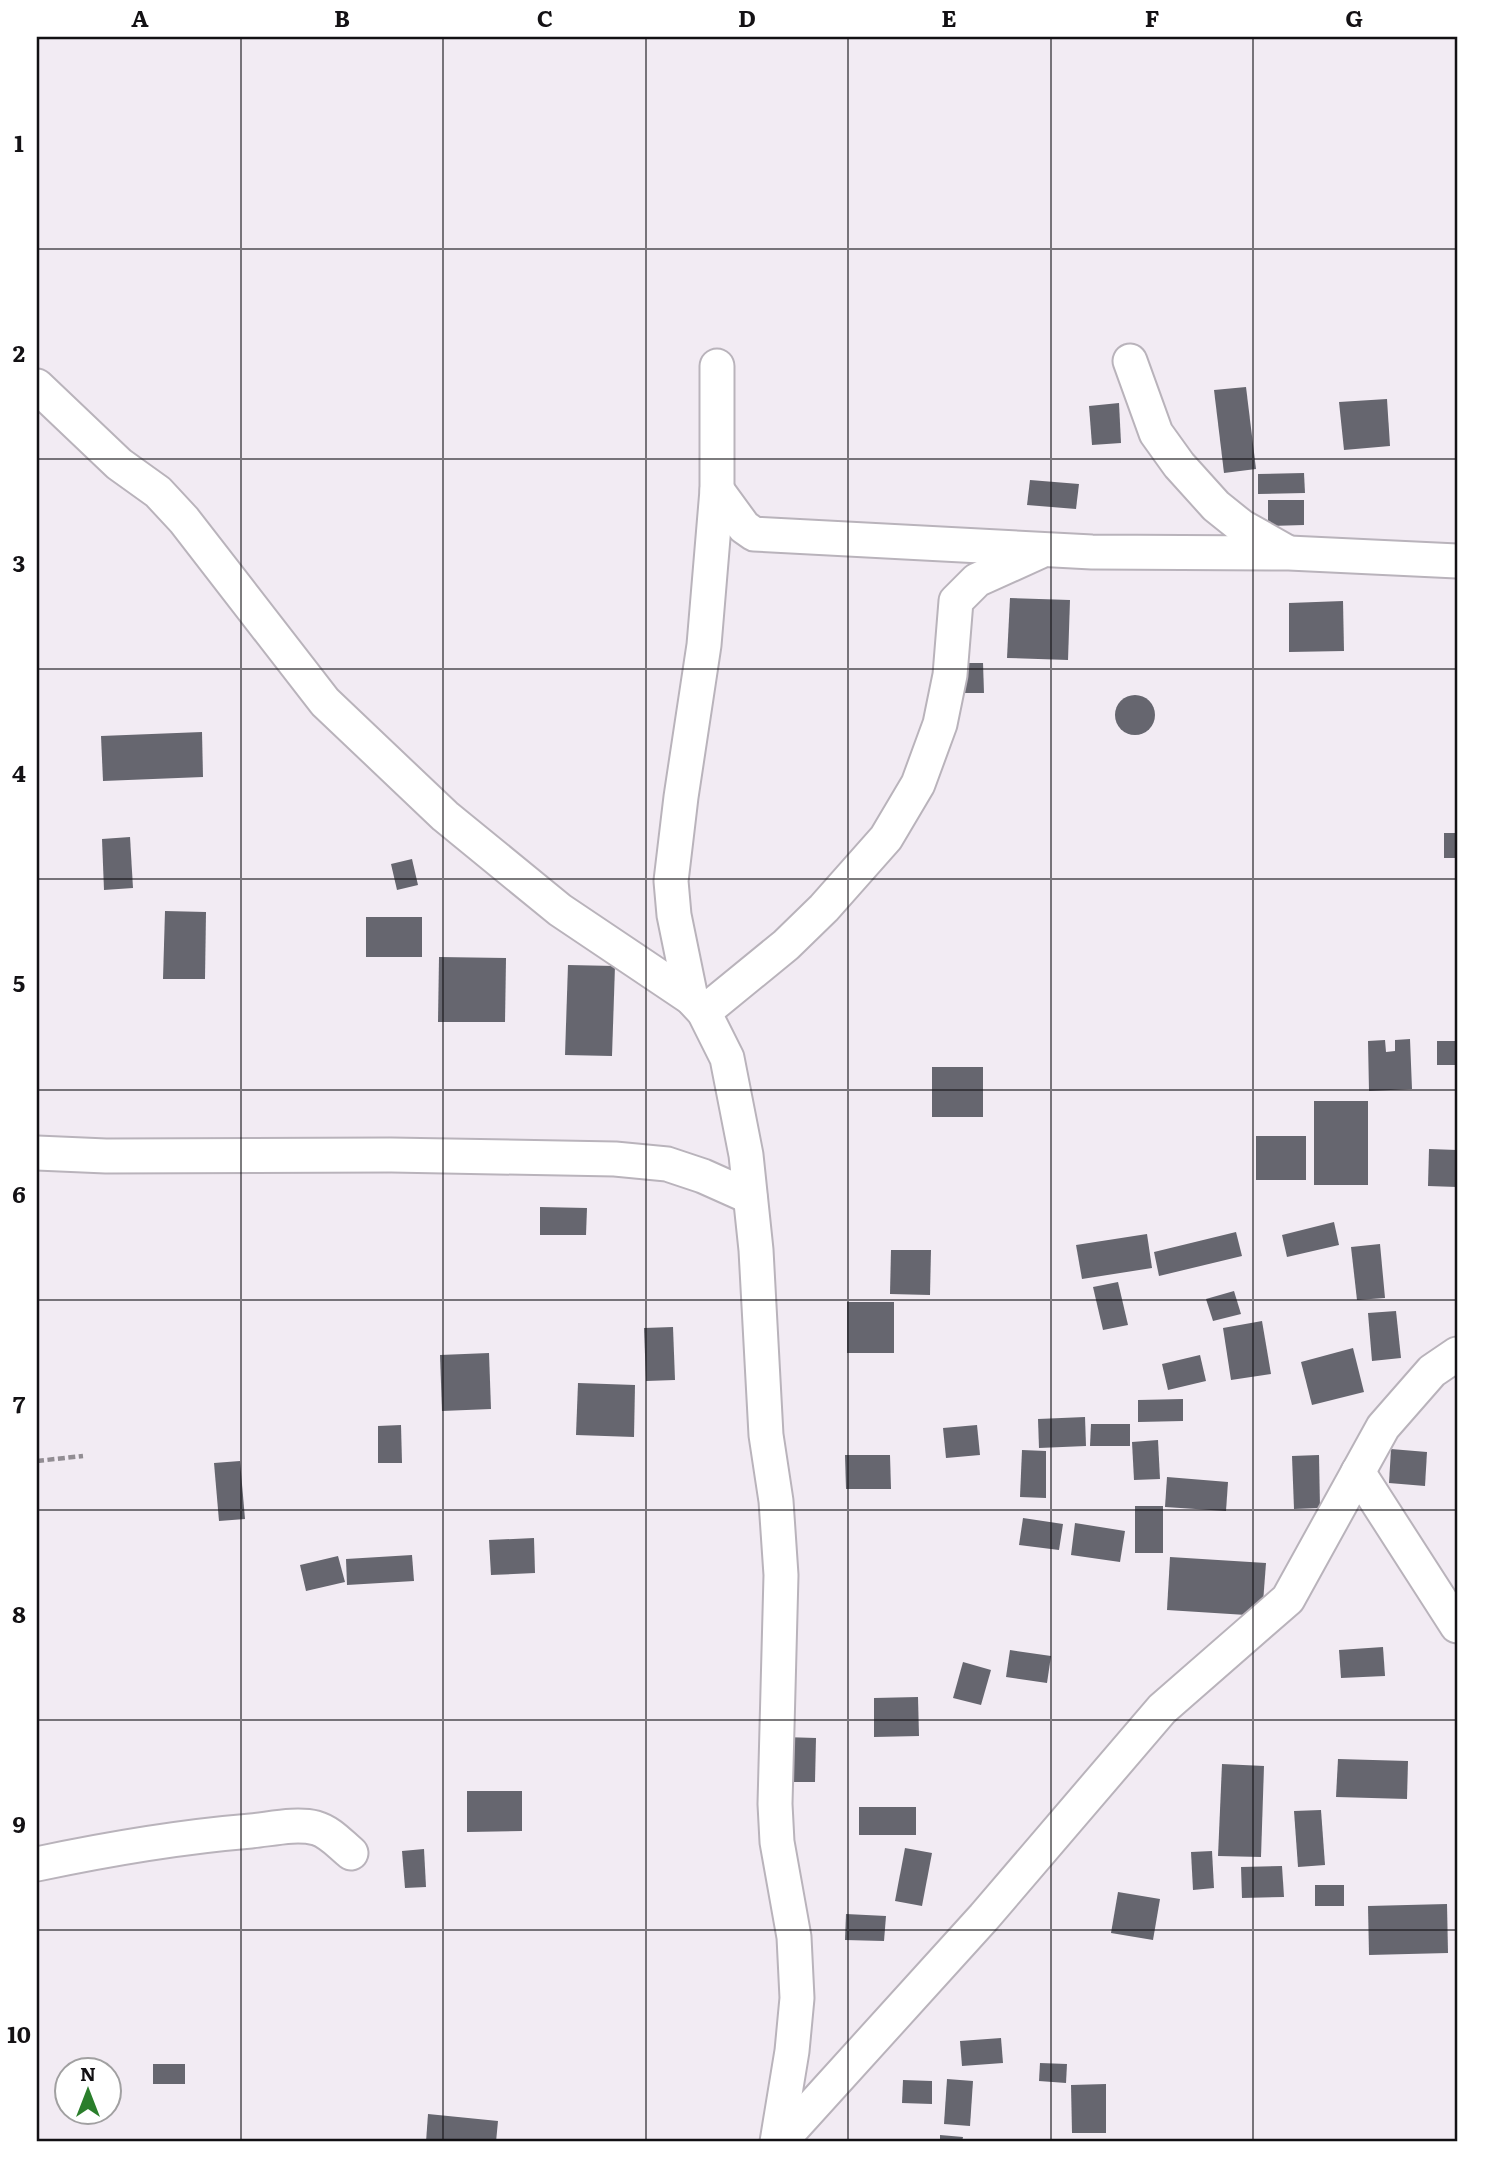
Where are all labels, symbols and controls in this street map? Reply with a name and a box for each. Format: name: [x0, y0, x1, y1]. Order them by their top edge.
text: A: [131, 0, 149, 34]
text: B: [334, 0, 350, 34]
text: C: [537, 0, 553, 34]
text: D: [738, 0, 756, 34]
text: E: [941, 0, 957, 34]
text: F: [1145, 0, 1160, 34]
text: G: [1345, 0, 1363, 34]
text: 1: [14, 125, 24, 159]
text: 2: [13, 335, 25, 369]
text: 3: [13, 545, 25, 579]
text: 4: [12, 755, 26, 789]
text: 5: [13, 965, 25, 999]
text: 6: [12, 1176, 26, 1210]
text: 7: [13, 1386, 26, 1420]
text: 8: [12, 1596, 26, 1630]
text: 9: [12, 1806, 26, 1840]
text: 10: [7, 2016, 31, 2050]
north arrow: [52, 2056, 122, 2126]
text: N: [80, 2059, 96, 2087]

